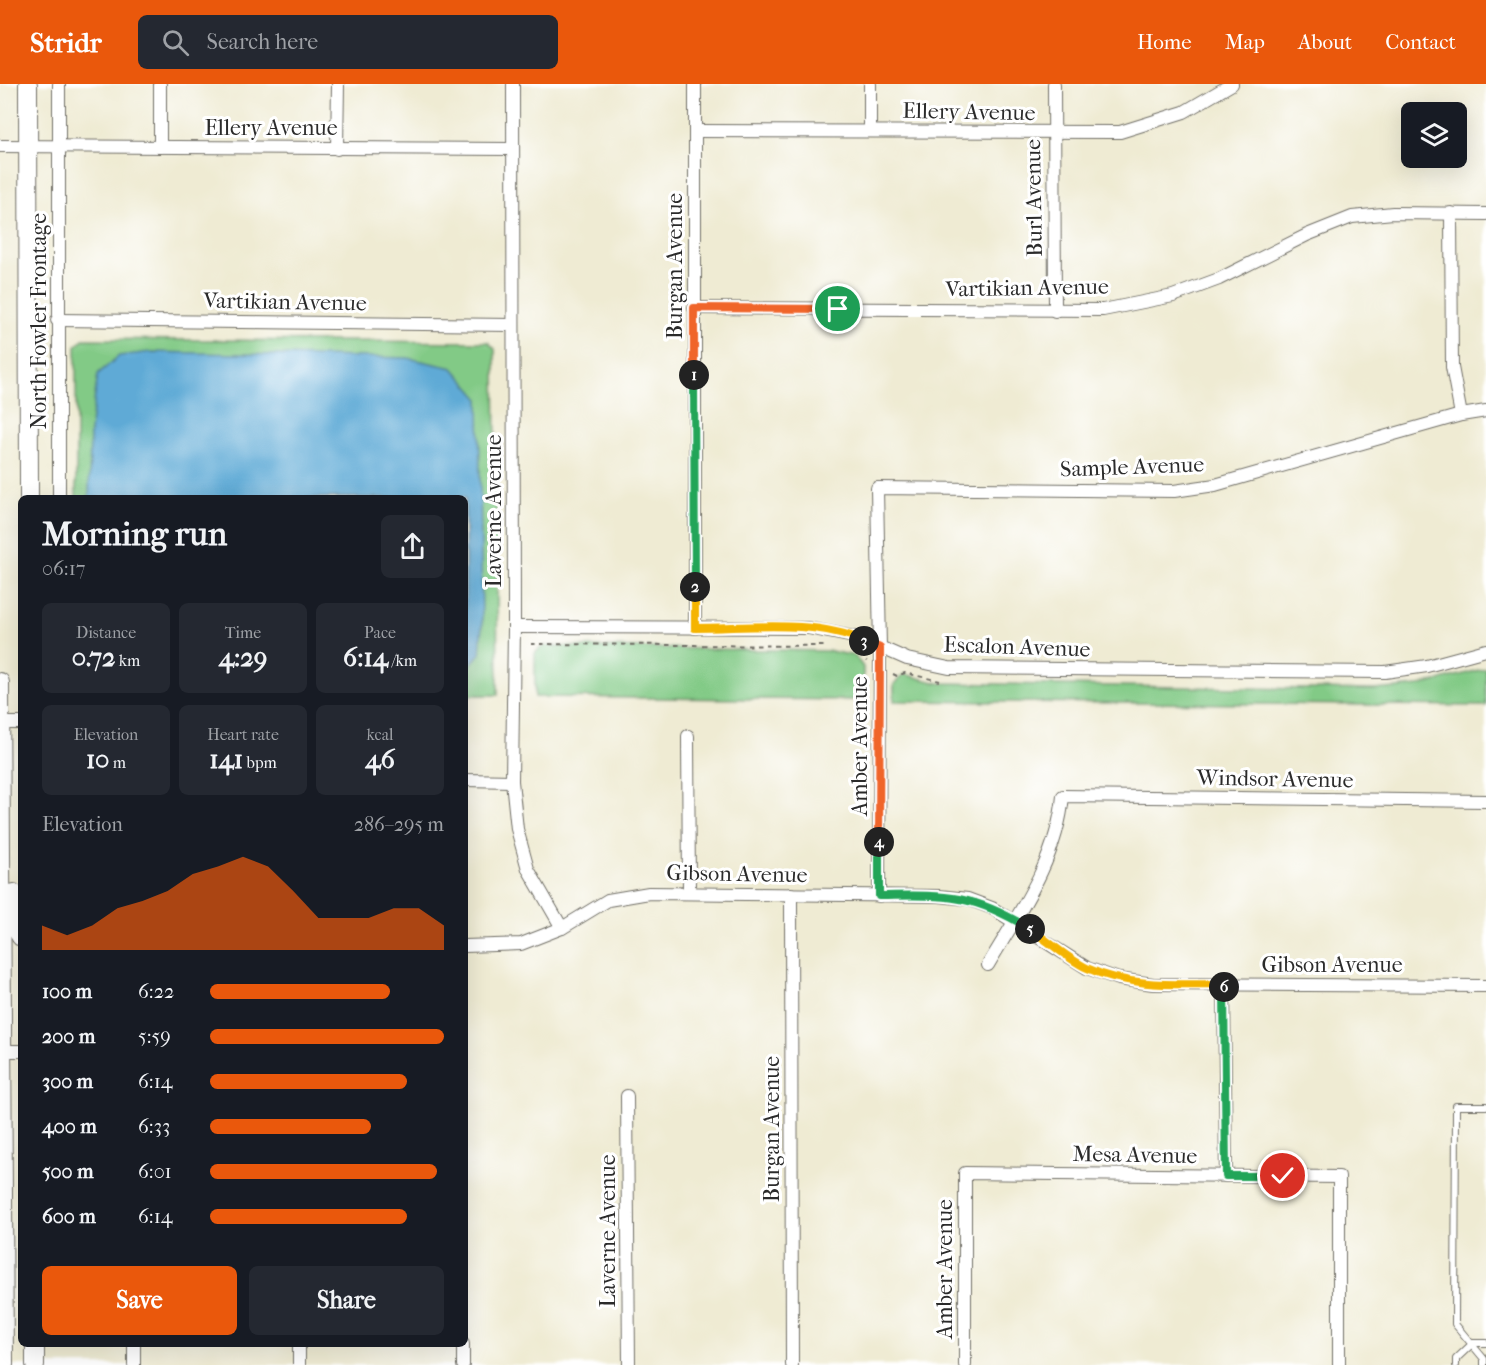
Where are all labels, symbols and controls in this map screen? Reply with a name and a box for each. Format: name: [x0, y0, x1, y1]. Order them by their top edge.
search box: [138, 15, 558, 69]
text: Stridr: [30, 26, 102, 59]
icon: search: [159, 26, 192, 59]
text: Search here: [207, 29, 318, 55]
text: Home: [1137, 30, 1192, 54]
text: Map: [1225, 30, 1265, 54]
text: About: [1298, 30, 1352, 54]
text: Contact: [1385, 30, 1456, 54]
street label: Ellery Avenue: [902, 98, 1036, 126]
map controls: [1401, 102, 1467, 168]
button: layers: [1401, 102, 1467, 168]
street label: Ellery Avenue: [204, 115, 338, 141]
street label: Burl Avenue: [1020, 139, 1048, 257]
street label: Burgan Avenue: [662, 193, 688, 339]
street label: North Fowler Frontage: [26, 213, 52, 429]
street label: Vartikian Avenue: [944, 274, 1109, 302]
pin: [812, 283, 863, 334]
street label: Vartikian Avenue: [202, 288, 367, 316]
icon: arrive: [821, 292, 854, 325]
pin: 1: [679, 360, 709, 390]
text: 1: [691, 365, 697, 384]
street label: Laverne Avenue: [481, 434, 507, 588]
street label: Sample Avenue: [1060, 451, 1205, 483]
text: Morning run: [42, 515, 227, 554]
button: share: [381, 515, 444, 578]
text: 06:17: [42, 557, 86, 580]
pin: 2: [680, 572, 710, 602]
text: 2: [691, 577, 699, 596]
text: Distance: [76, 623, 136, 642]
text: Time: [225, 623, 261, 642]
text: Pace: [364, 623, 396, 642]
pin: 3: [849, 626, 879, 656]
text: 3: [861, 631, 867, 650]
street label: Escalon Avenue: [943, 631, 1091, 663]
text: 0.72: [72, 642, 115, 673]
text: 4:29: [219, 642, 267, 673]
text: 6:14: [343, 642, 388, 673]
text: km: [115, 651, 140, 670]
text: /km: [388, 651, 417, 670]
street label: Amber Avenue: [847, 676, 873, 817]
text: Elevation: [74, 725, 138, 744]
text: Heart rate: [207, 725, 279, 744]
text: kcal: [367, 725, 393, 744]
text: 10: [86, 744, 109, 775]
text: 141: [209, 744, 243, 775]
text: 46: [365, 744, 395, 775]
text: m: [109, 753, 126, 772]
text: bpm: [243, 753, 277, 772]
street label: Windsor Avenue: [1195, 765, 1354, 793]
text: Elevation: [42, 813, 123, 836]
text: 286–295 m: [354, 813, 444, 836]
pin: 4: [864, 827, 894, 857]
text: 4: [874, 832, 884, 851]
street label: Gibson Avenue: [666, 860, 808, 888]
pin: 5: [1015, 914, 1045, 944]
text: 5: [1027, 919, 1033, 938]
street label: Gibson Avenue: [1261, 952, 1403, 978]
pin: 6: [1209, 972, 1239, 1002]
text: 6: [1220, 977, 1228, 996]
text: 100 m: [42, 980, 92, 1003]
text: 6:22: [138, 980, 174, 1003]
text: 200 m: [42, 1025, 95, 1048]
text: 5:59: [138, 1025, 171, 1048]
street label: Burgan Avenue: [759, 1056, 785, 1202]
text: 300 m: [42, 1070, 93, 1093]
text: 6:14: [138, 1070, 173, 1093]
text: 400 m: [42, 1115, 97, 1138]
text: 6:33: [138, 1115, 170, 1138]
street label: Mesa Avenue: [1072, 1141, 1198, 1169]
pin: [1257, 1150, 1308, 1201]
street label: Laverne Avenue: [595, 1154, 621, 1308]
icon: check: [1266, 1159, 1299, 1192]
text: 500 m: [42, 1160, 94, 1183]
text: 6:01: [138, 1160, 172, 1183]
street label: Amber Avenue: [932, 1199, 958, 1340]
text: 600 m: [42, 1205, 96, 1228]
text: 6:14: [138, 1205, 173, 1228]
button: Save: [42, 1266, 237, 1335]
button: Share: [249, 1266, 444, 1335]

